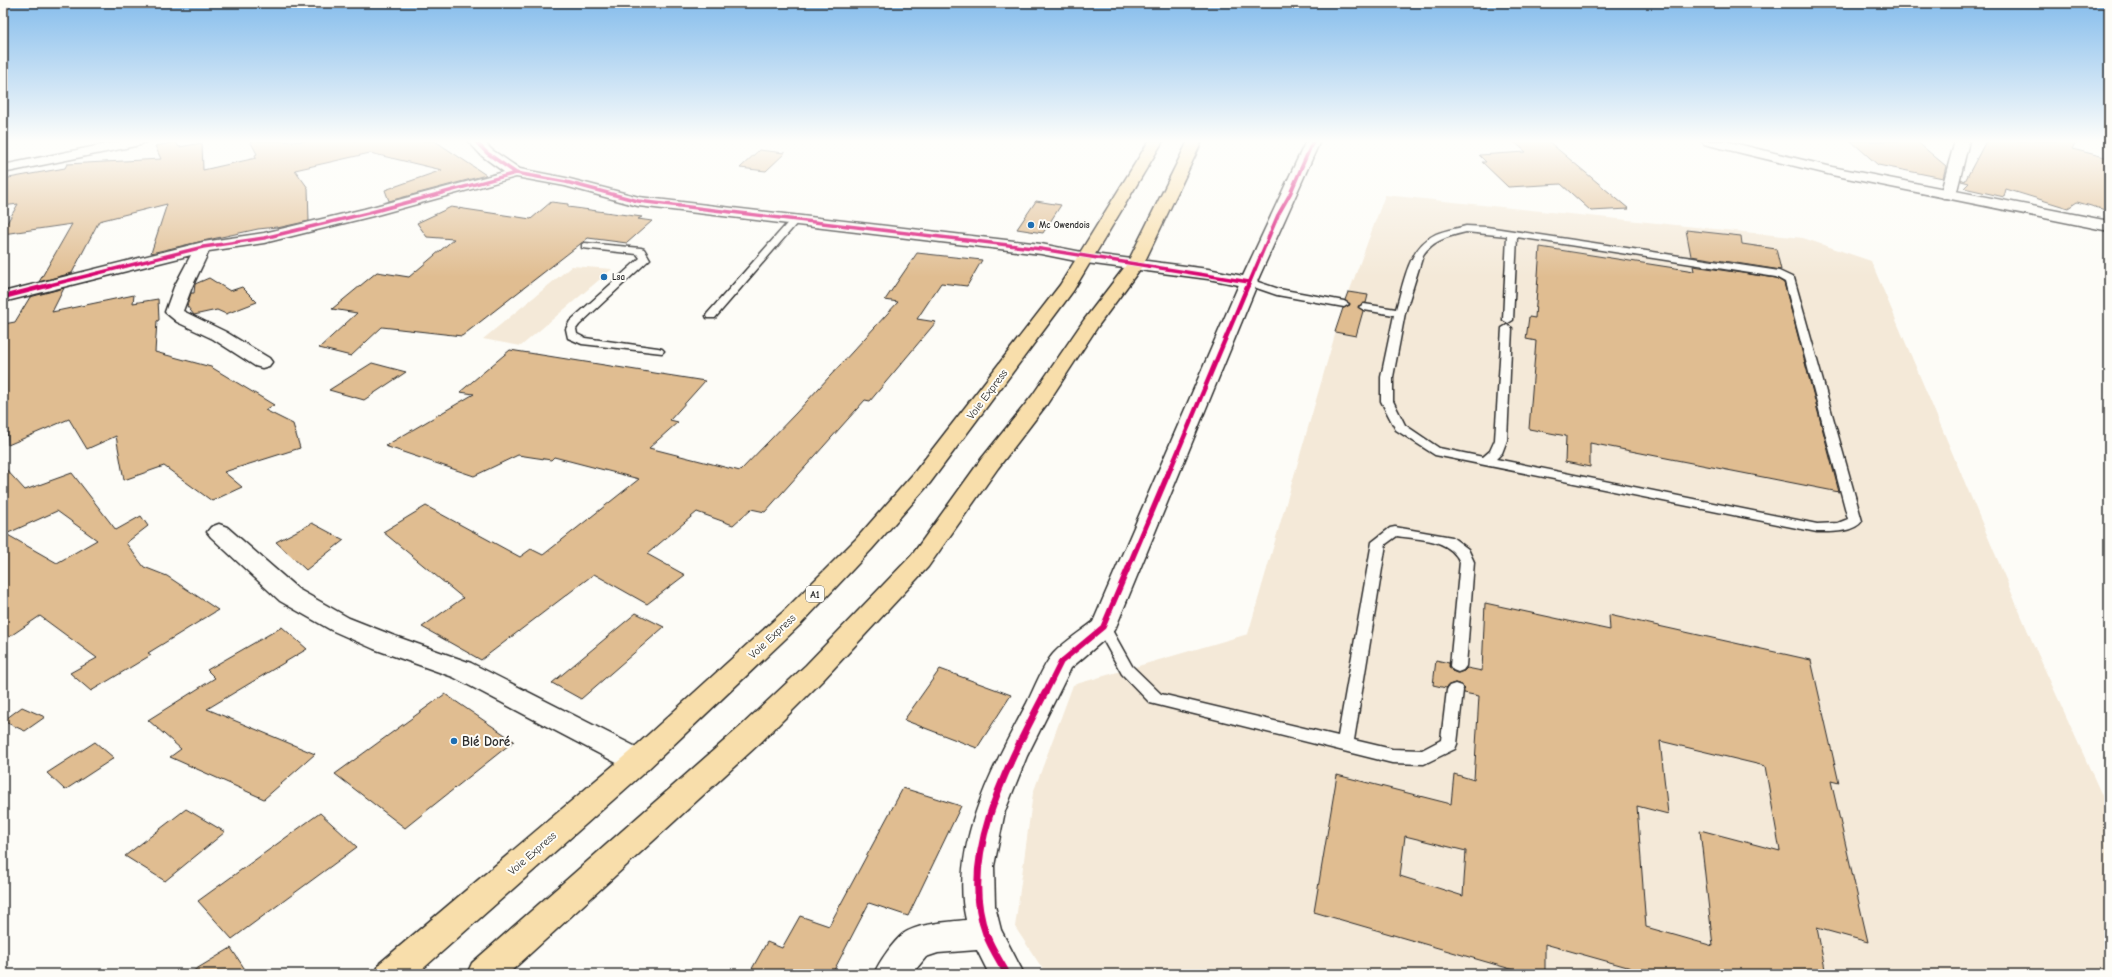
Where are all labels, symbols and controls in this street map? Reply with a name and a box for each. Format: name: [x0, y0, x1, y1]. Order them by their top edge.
marker: Mc Owendois: [1026, 220, 1036, 230]
place label: Mc Owendois: [1039, 220, 1090, 230]
marker: Lsa: [599, 272, 609, 282]
place label: Lsa: [612, 272, 625, 282]
street label: Voie Express: [964, 366, 1011, 422]
road number: A1: [806, 586, 824, 602]
street label: Voie Express: [746, 611, 799, 661]
place label: Blé Doré: [462, 734, 511, 749]
marker: Blé Doré: [449, 736, 459, 746]
street label: Voie Express: [506, 829, 559, 878]

